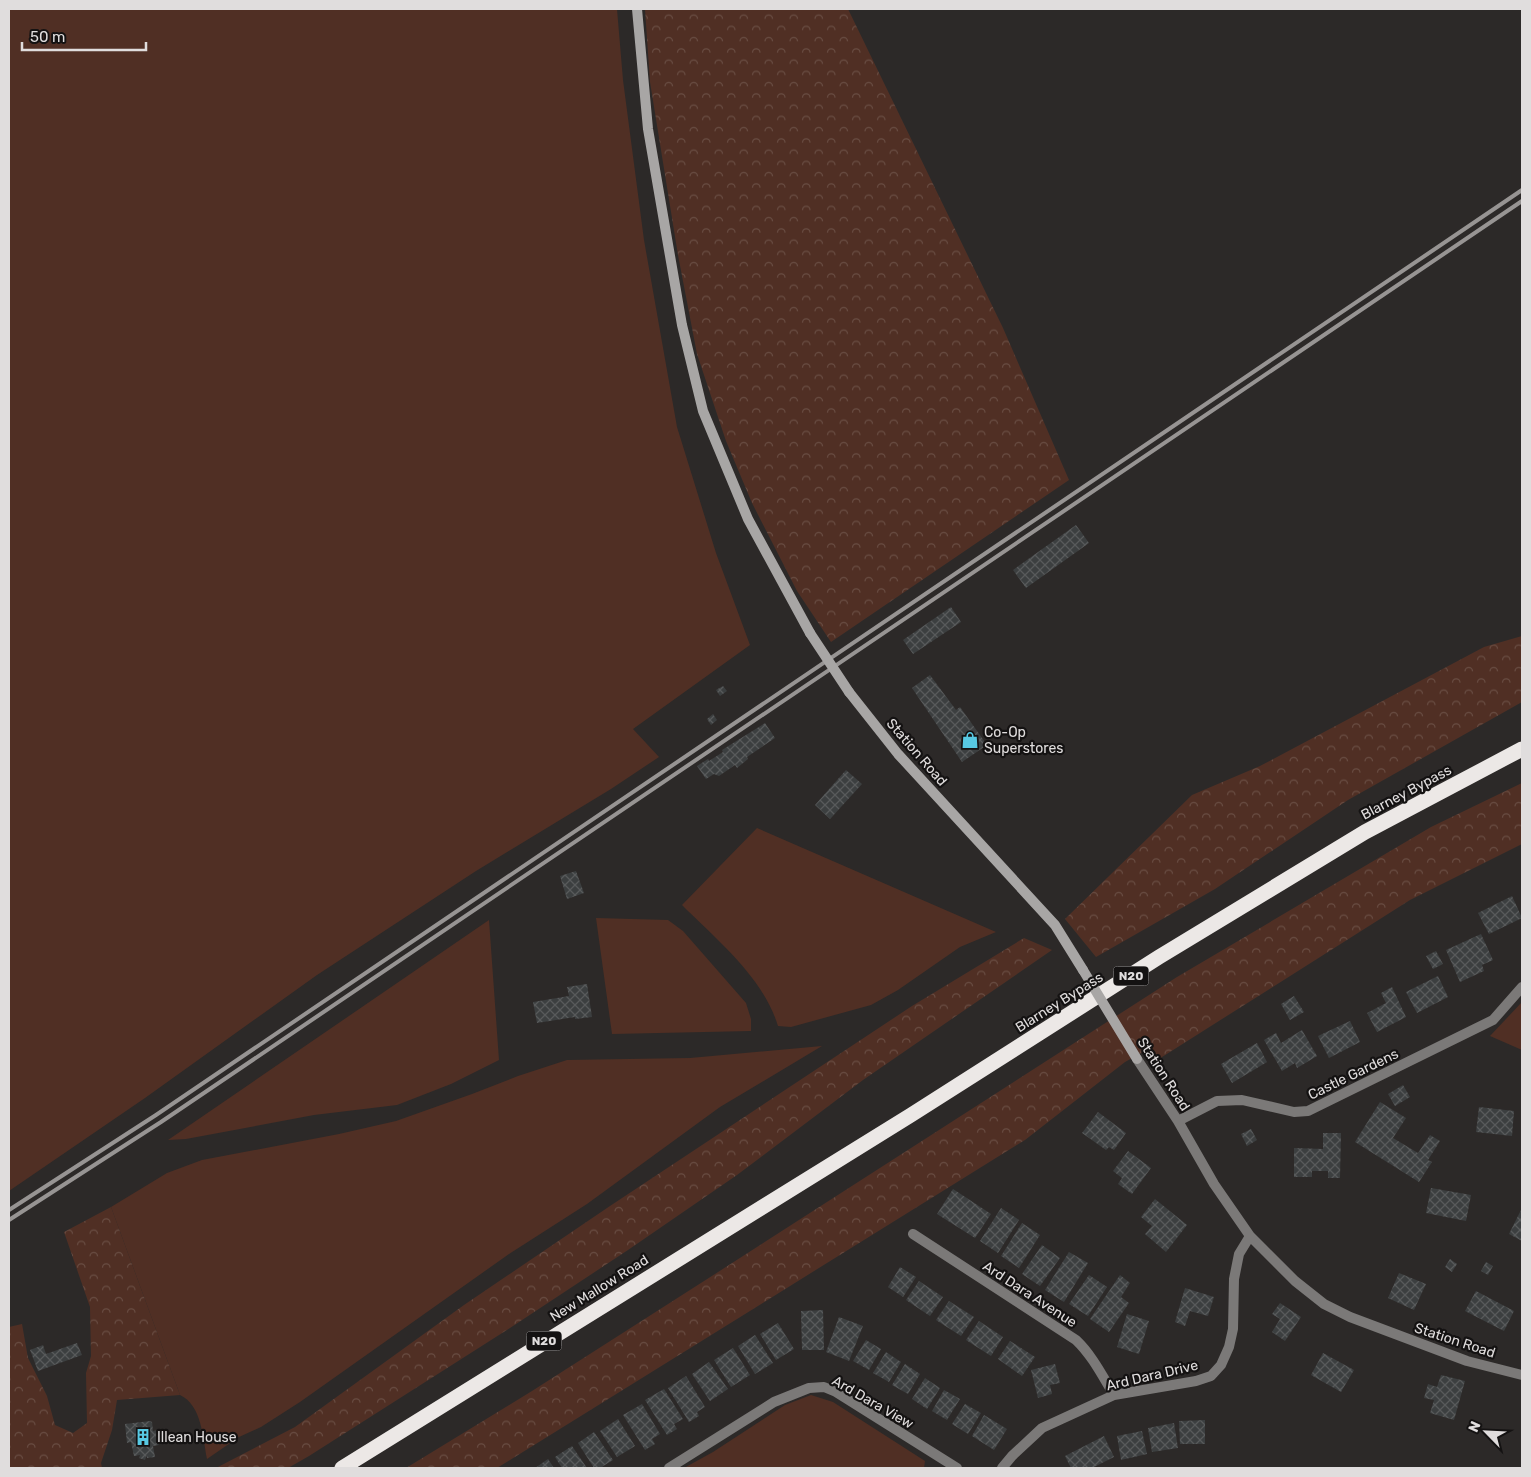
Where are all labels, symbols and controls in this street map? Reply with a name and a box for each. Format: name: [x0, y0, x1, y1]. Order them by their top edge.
scale bar: [22, 20, 146, 52]
text: 50 m: [30, 28, 65, 46]
street label: Station Road: [883, 715, 951, 790]
place label: Co-Op Superstores: [984, 724, 1063, 757]
shop icon: Co-Op Superstores: [960, 730, 980, 750]
street label: Blarney Bypass: [1358, 761, 1454, 823]
road number: N20: [1114, 966, 1148, 986]
street label: Blarney Bypass: [1012, 969, 1106, 1036]
street label: Station Road: [1134, 1034, 1194, 1114]
street label: Castle Gardens: [1305, 1045, 1401, 1104]
street label: New Mallow Road: [547, 1251, 652, 1326]
street label: Ard Dara Avenue: [980, 1258, 1080, 1331]
street label: Station Road: [1412, 1319, 1497, 1362]
road number: N20: [526, 1332, 562, 1350]
street label: Ard Dara Drive: [1105, 1357, 1200, 1394]
street label: Ard Dara View: [829, 1372, 916, 1433]
north arrow: [1461, 1407, 1511, 1457]
text: N: [1465, 1419, 1484, 1435]
building icon: Illean House: [133, 1427, 153, 1447]
place label: Illean House: [157, 1429, 237, 1446]

